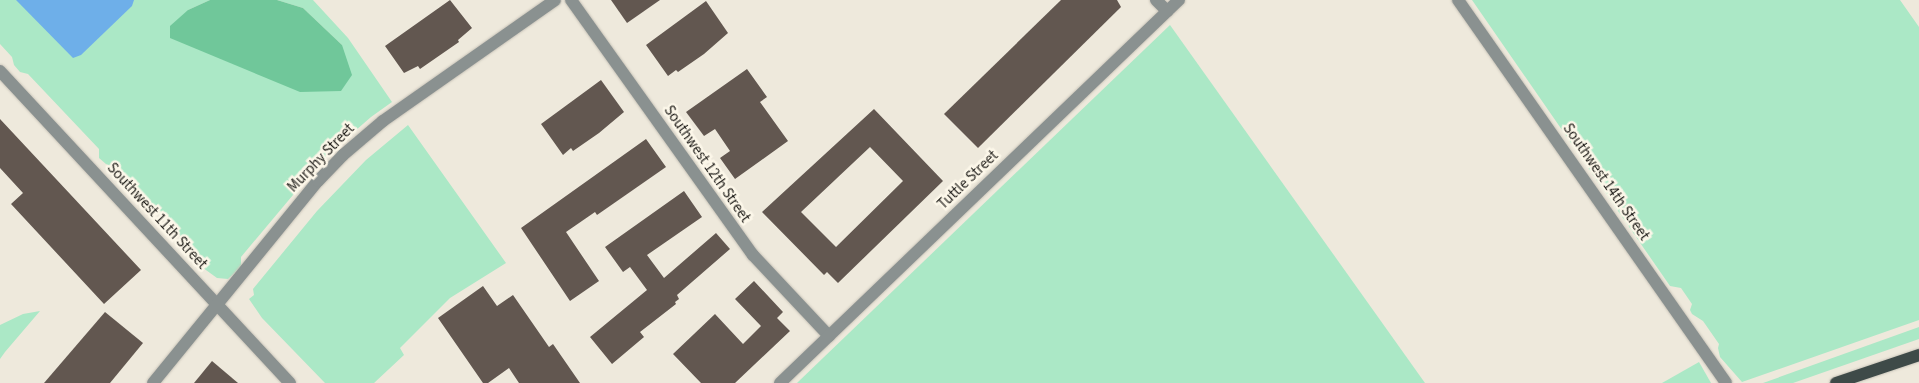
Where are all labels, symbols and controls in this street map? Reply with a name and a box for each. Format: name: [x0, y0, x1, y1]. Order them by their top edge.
street label: Southwest 12th Street: [660, 102, 754, 226]
street label: Murphy Street: [284, 120, 358, 196]
street label: Southwest 14th Street: [1559, 120, 1653, 244]
street label: Tuttle Street: [934, 147, 1002, 213]
street label: Southwest 11th Street: [103, 159, 211, 273]

